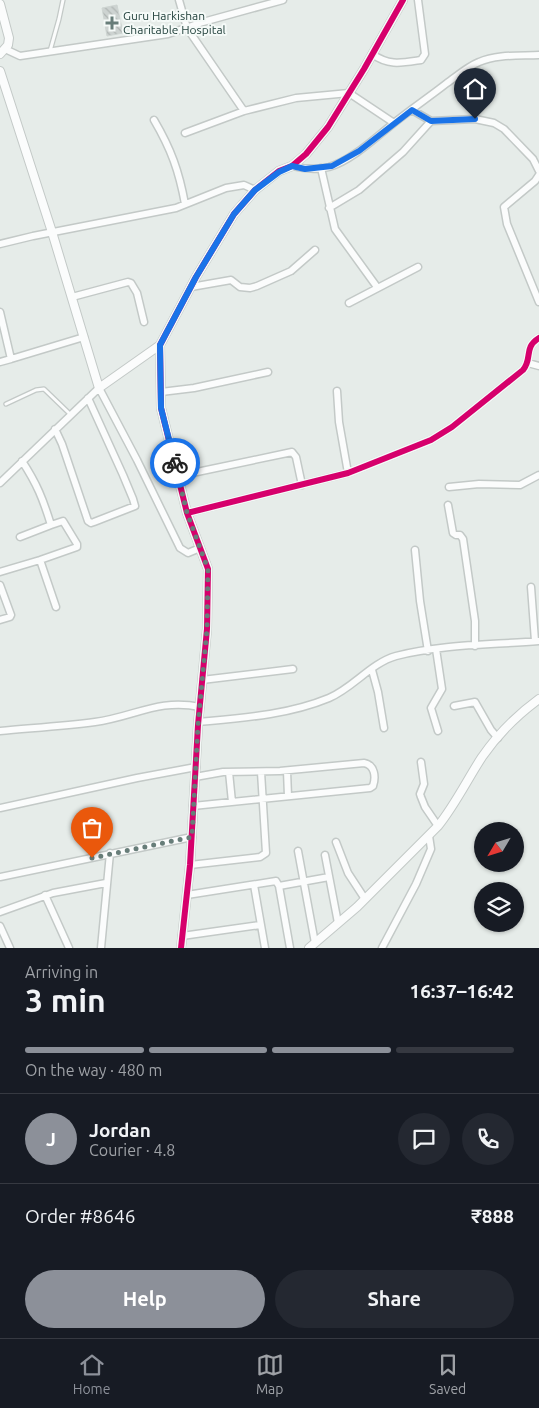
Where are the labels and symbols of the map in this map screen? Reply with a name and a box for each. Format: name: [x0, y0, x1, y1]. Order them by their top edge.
place label: Guru Harkishan Charitable Hospital: [123, 9, 226, 36]
marker: Guru Harkishan Charitable Hospital: [105, 16, 119, 30]
pin: [454, 68, 496, 119]
courier: [150, 438, 200, 488]
pin: [71, 807, 113, 858]
north arrow: [474, 822, 524, 872]

